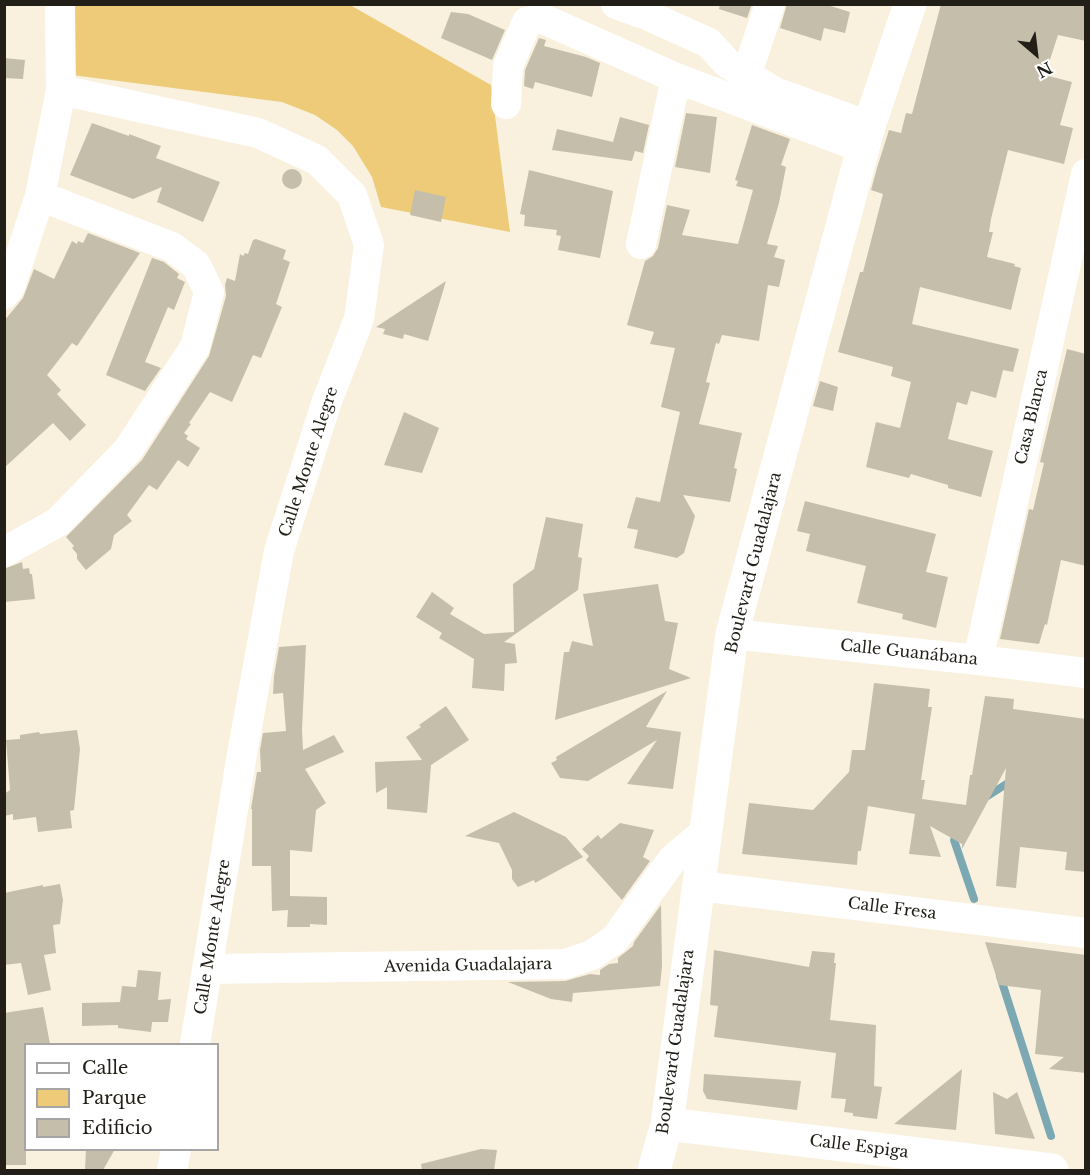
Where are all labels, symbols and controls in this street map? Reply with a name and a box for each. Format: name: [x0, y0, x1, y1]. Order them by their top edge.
north arrow: [1006, 24, 1066, 84]
text: N: [1033, 58, 1056, 82]
street label: Casa Blanca: [1012, 367, 1052, 467]
street label: Calle Monte Alegre: [276, 384, 342, 540]
street label: Boulevard Guadalajara: [722, 470, 786, 656]
street label: Calle Guanábana: [839, 636, 979, 670]
street label: Calle Monte Alegre: [191, 858, 235, 1016]
street label: Calle Fresa: [847, 894, 937, 924]
street label: Boulevard Guadalajara: [654, 948, 698, 1136]
street label: Avenida Guadalajara: [384, 955, 552, 977]
legend: [24, 1043, 219, 1151]
text: Calle: [82, 1057, 128, 1079]
text: Parque: [82, 1087, 147, 1109]
text: Edificio: [82, 1117, 153, 1139]
street label: Calle Espiga: [808, 1131, 910, 1163]

